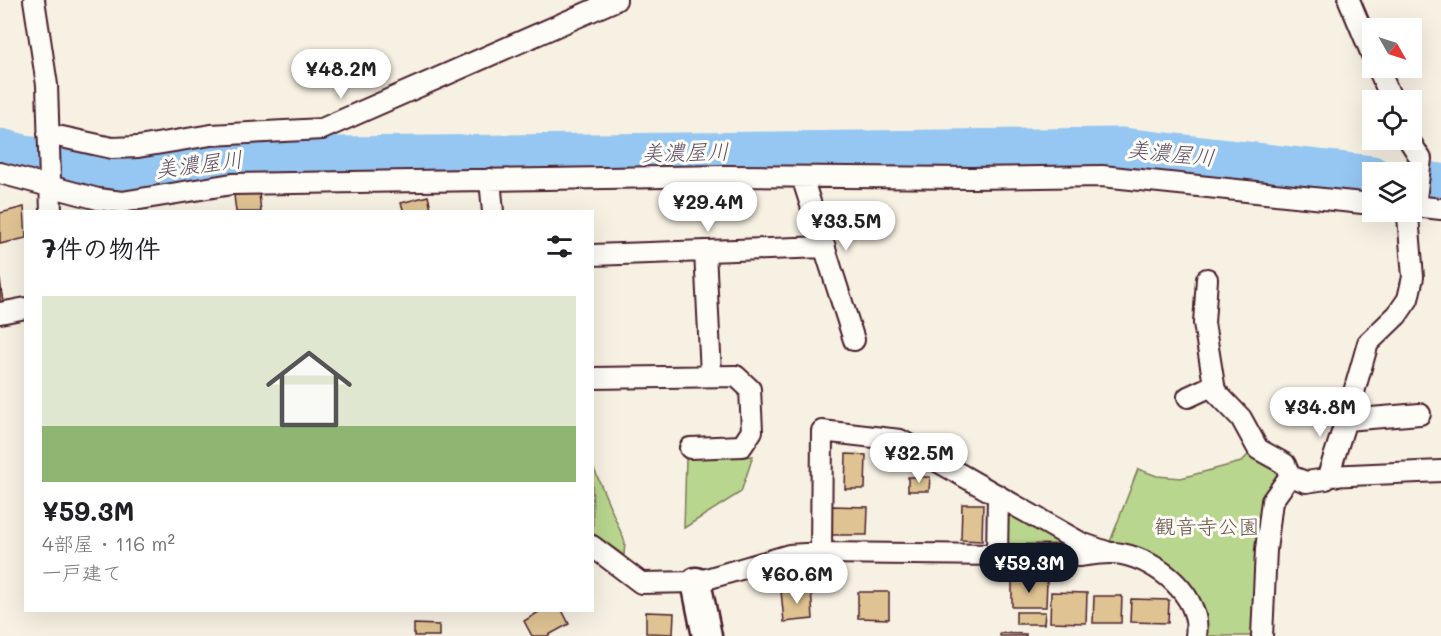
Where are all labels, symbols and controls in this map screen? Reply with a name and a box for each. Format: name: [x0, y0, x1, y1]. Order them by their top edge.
north arrow: [1362, 18, 1422, 78]
map controls: [1362, 18, 1422, 222]
pin: ¥48.2M: [292, 49, 390, 100]
text: ¥48.2M: [305, 55, 377, 81]
button: locate: [1362, 90, 1422, 150]
water label: 美濃屋川: [1126, 133, 1216, 172]
water label: 美濃屋川: [641, 136, 729, 167]
water label: 美濃屋川: [153, 144, 244, 183]
button: layers: [1362, 162, 1422, 222]
pin: ¥29.4M: [659, 182, 757, 233]
text: ¥29.4M: [672, 188, 744, 214]
pin: ¥33.5M: [797, 201, 895, 252]
text: ¥33.5M: [810, 207, 882, 233]
icon: filters: [543, 230, 576, 263]
text: 7件の物件: [42, 231, 160, 265]
icon: home: [255, 335, 363, 443]
pin: ¥34.8M: [1271, 387, 1369, 438]
text: ¥34.8M: [1284, 393, 1356, 419]
pin: ¥32.5M: [870, 433, 968, 484]
text: ¥32.5M: [884, 439, 954, 465]
text: ¥59.3M: [42, 494, 134, 528]
park label: 観音寺公園: [1155, 512, 1260, 539]
text: 4部屋 · 116 m²: [42, 530, 175, 556]
pin: ¥59.3M: [980, 543, 1078, 594]
text: ¥59.3M: [993, 549, 1065, 575]
pin: ¥60.6M: [748, 554, 846, 605]
text: 一戸建て: [42, 559, 122, 585]
text: ¥60.6M: [761, 560, 833, 586]

